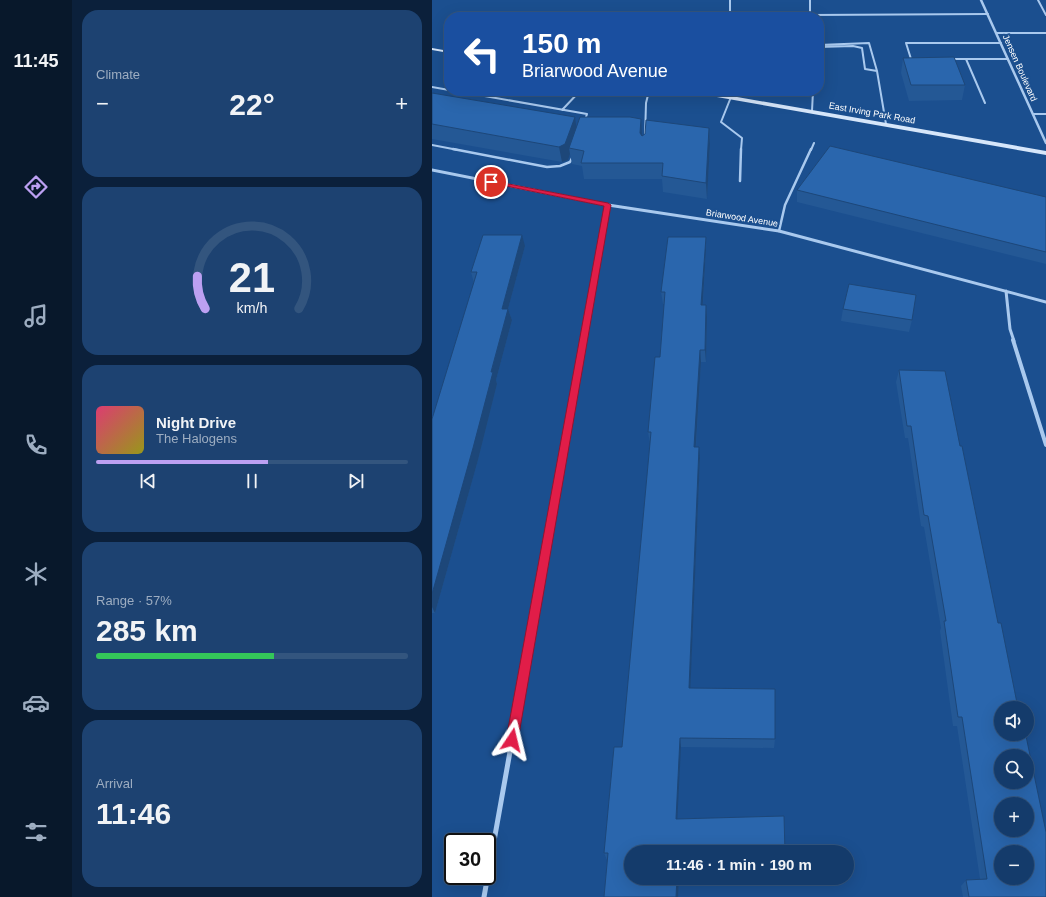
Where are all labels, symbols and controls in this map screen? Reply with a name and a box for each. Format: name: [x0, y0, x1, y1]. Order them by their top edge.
icon: left: [456, 28, 508, 80]
text: 150 m: [522, 28, 601, 59]
street label: Jensen Boulevard: [1001, 33, 1039, 103]
text: 11:45: [13, 51, 59, 71]
text: Briarwood Avenue: [522, 61, 668, 81]
text: Climate: [96, 67, 140, 82]
text: 22°: [229, 88, 275, 121]
text: −: [96, 91, 109, 116]
text: +: [395, 91, 408, 116]
street label: East Irving Park Road: [828, 100, 916, 126]
pin: [474, 165, 508, 199]
icon: arrive: [480, 171, 502, 193]
icon: directions: [22, 173, 50, 201]
street label: Briarwood Avenue: [705, 207, 779, 229]
text: 21: [229, 254, 275, 301]
text: km/h: [237, 300, 268, 316]
icon: music: [22, 302, 50, 330]
text: Night Drive: [156, 414, 236, 431]
icon: phone: [22, 431, 50, 459]
text: The Halogens: [156, 431, 237, 446]
icon: previous: [137, 470, 159, 492]
icon: pause: [241, 470, 263, 492]
icon: next: [345, 470, 367, 492]
icon: climate: [22, 560, 50, 588]
text: Range · 57%: [96, 593, 172, 608]
text: 285 km: [96, 614, 198, 647]
icon: car: [22, 689, 50, 717]
map controls: [994, 701, 1034, 885]
button: sound: [994, 701, 1034, 741]
position arrow: [491, 719, 533, 761]
button: search: [994, 749, 1034, 789]
text: Arrival: [96, 776, 133, 791]
text: 11:46: [96, 797, 171, 830]
button: +: [994, 797, 1034, 837]
icon: filters: [22, 818, 50, 846]
speed limit sign: 30: [444, 833, 496, 885]
button: −: [994, 845, 1034, 885]
text: 11:46 · 1 min · 190 m: [666, 856, 812, 873]

